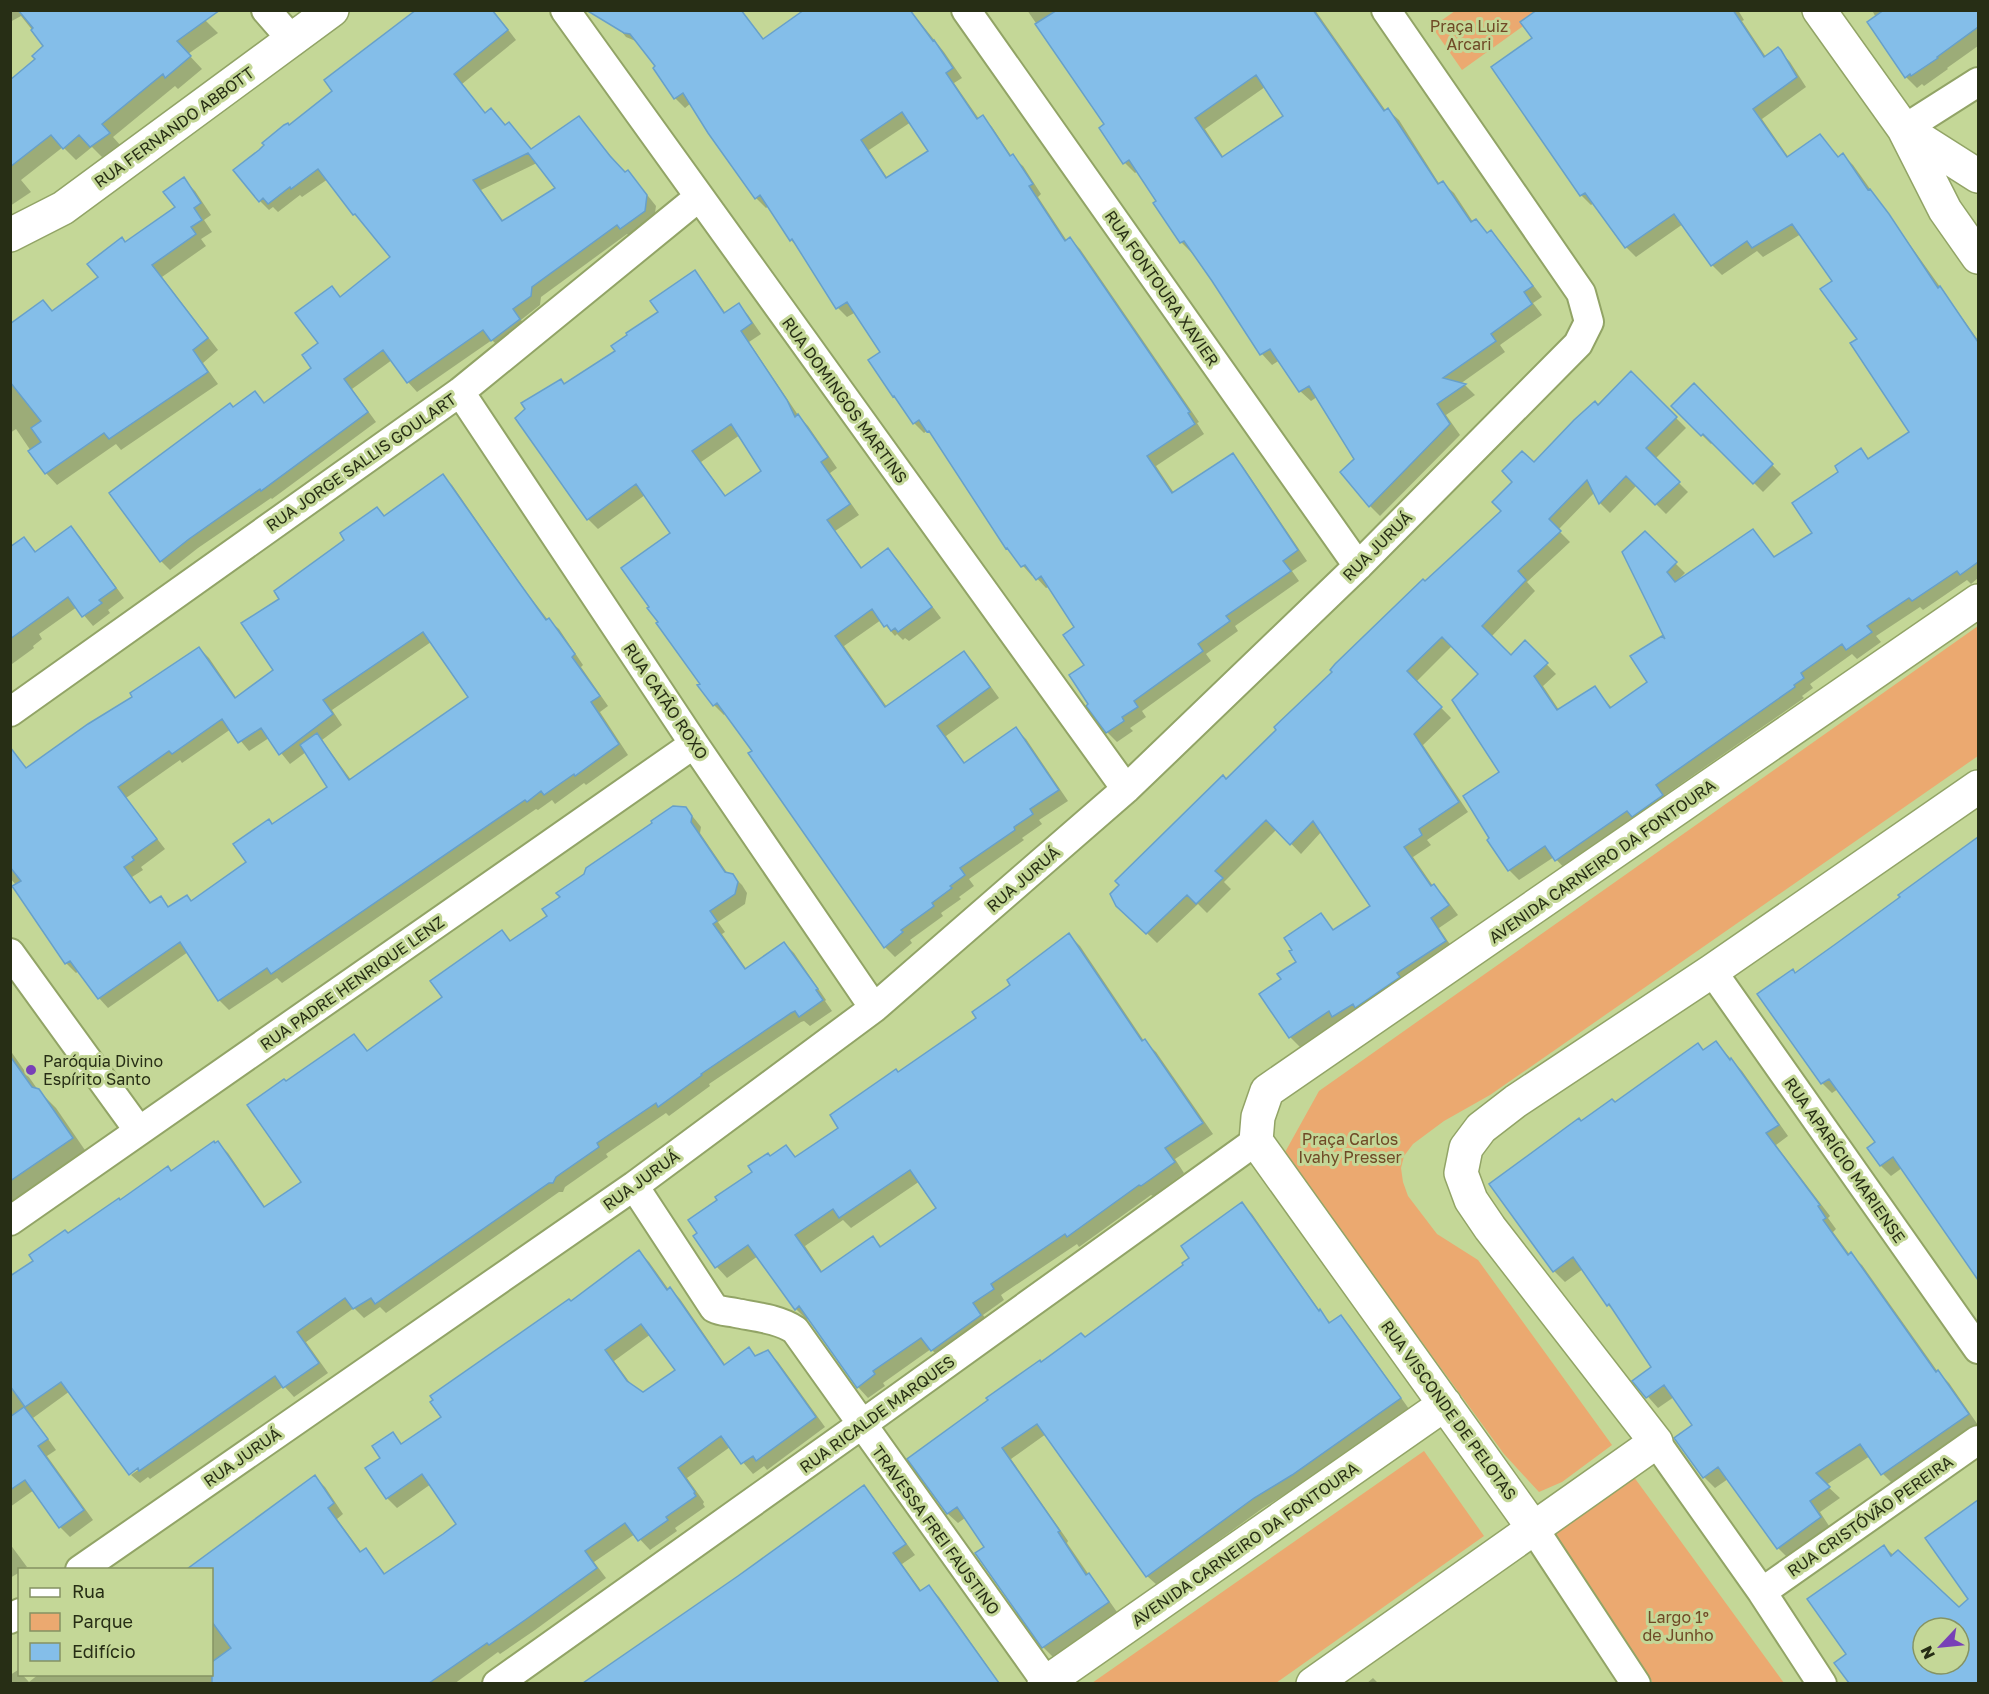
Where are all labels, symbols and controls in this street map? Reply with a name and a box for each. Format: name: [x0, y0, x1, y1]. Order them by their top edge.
park label: Praça Luiz Arcari: [1430, 16, 1508, 54]
street label: RUA FERNANDO ABBOTT: [90, 62, 258, 192]
street label: RUA FONTOURA XAVIER: [1101, 206, 1223, 370]
street label: RUA DOMINGOS MARTINS: [778, 313, 912, 487]
street label: RUA JORGE SALLIS GOULART: [262, 389, 460, 535]
street label: RUA JURUÁ: [1338, 507, 1416, 585]
street label: RUA CATÃO ROXO: [620, 639, 712, 763]
street label: AVENIDA CARNEIRO DA FONTOURA: [1485, 775, 1719, 947]
street label: RUA JURUÁ: [983, 842, 1064, 916]
street label: RUA PADRE HENRIQUE LENZ: [256, 912, 448, 1054]
place label: Paróquia Divino Espírito Santo: [43, 1051, 163, 1089]
marker: Paróquia Divino Espírito Santo: [24, 1063, 38, 1077]
street label: RUA APARÍCIO MARIENSE: [1780, 1073, 1910, 1247]
park label: Praça Carlos Ivahy Presser: [1298, 1129, 1402, 1167]
street label: RUA JURUÁ: [599, 1145, 683, 1214]
street label: RUA VISCONDE DE PELOTAS: [1377, 1316, 1521, 1504]
street label: RUA RICALDE MARQUES: [796, 1351, 958, 1477]
street label: RUA JURUÁ: [199, 1423, 285, 1491]
street label: TRAVESSA FREI FAUSTINO: [868, 1441, 1004, 1619]
street label: RUA CRISTÓVÃO PEREIRA: [1783, 1451, 1957, 1581]
street label: AVENIDA CARNEIRO DA FONTOURA: [1128, 1458, 1362, 1630]
legend: [18, 1568, 213, 1676]
text: Rua: [72, 1580, 105, 1602]
park label: Largo 1º de Junho: [1643, 1607, 1713, 1645]
text: Parque: [72, 1610, 133, 1632]
north arrow: [1911, 1616, 1971, 1676]
text: Edifício: [72, 1640, 136, 1662]
text: N: [1916, 1643, 1939, 1662]

